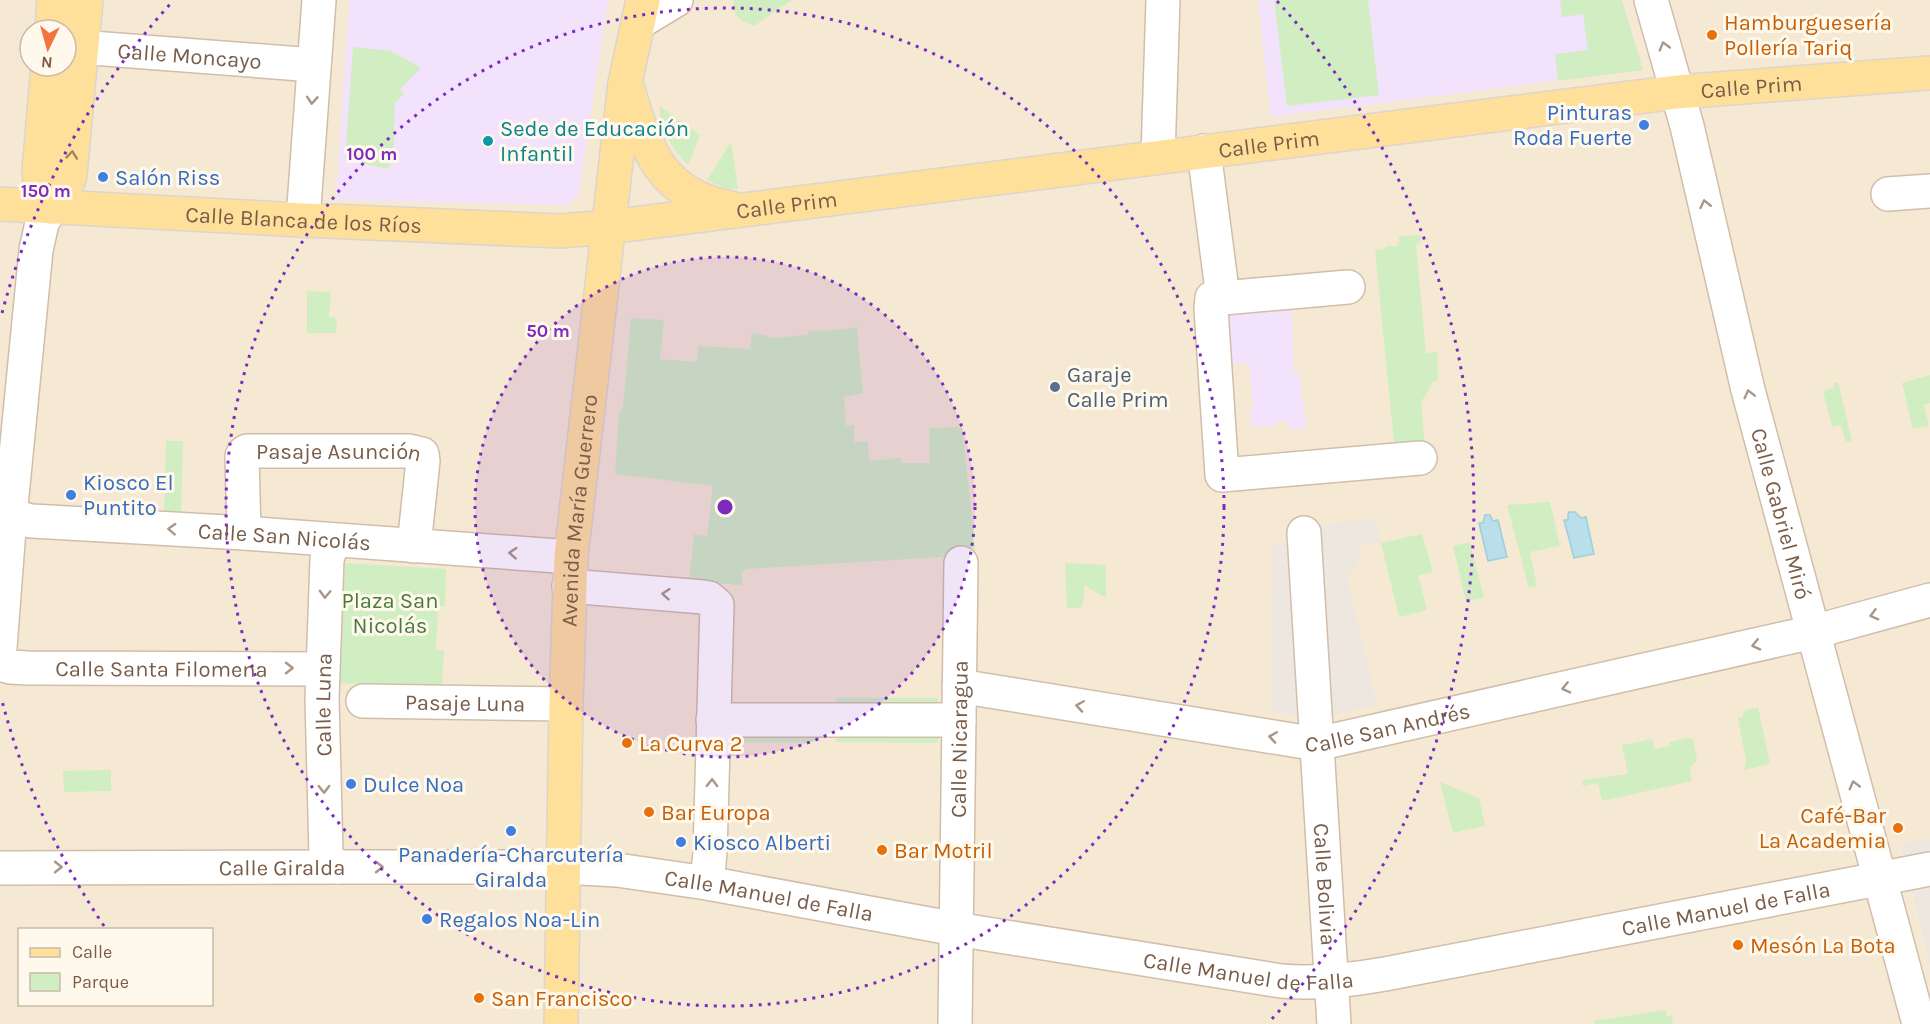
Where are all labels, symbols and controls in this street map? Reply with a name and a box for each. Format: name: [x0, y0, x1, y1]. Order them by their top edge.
place label: Hamburguesería Pollería Tariq: [1724, 10, 1892, 61]
north arrow: [18, 18, 78, 78]
marker: Hamburguesería Pollería Tariq: [1705, 28, 1719, 42]
street label: Calle Moncayo: [117, 38, 262, 75]
one-way arrow: [1659, 41, 1671, 52]
text: N: [40, 52, 53, 72]
street label: Calle Prim: [1700, 71, 1803, 104]
one-way arrow: [305, 96, 318, 105]
place label: Pinturas Roda Fuerte: [1513, 100, 1632, 151]
place label: Sede de Educación Infantil: [500, 116, 689, 167]
marker: Pinturas Roda Fuerte: [1637, 118, 1651, 132]
street label: Calle Prim: [1217, 125, 1321, 164]
marker: Sede de Educación Infantil: [481, 134, 495, 148]
text: 100 m: [347, 143, 397, 165]
one-way arrow: [65, 150, 78, 159]
place label: Salón Riss: [115, 165, 220, 191]
marker: Salón Riss: [96, 170, 110, 184]
text: 150 m: [21, 180, 71, 202]
street label: Calle Prim: [735, 186, 839, 225]
one-way arrow: [1699, 199, 1712, 209]
street label: Calle Blanca de los Ríos: [185, 202, 422, 239]
text: 50 m: [526, 320, 570, 342]
place label: Garaje Calle Prim: [1067, 362, 1169, 413]
marker: Garaje Calle Prim: [1048, 380, 1062, 394]
one-way arrow: [1744, 389, 1756, 400]
street label: Avenida María Guerrero: [557, 393, 603, 627]
street label: Calle Gabriel Miró: [1745, 425, 1816, 602]
street label: Pasaje Asunción: [256, 439, 424, 467]
place label: Kiosco El Puntito: [83, 470, 174, 521]
marker: Kiosco El Puntito: [64, 488, 78, 502]
centre of rings: [715, 497, 735, 517]
street label: Calle San Nicolás: [197, 518, 372, 556]
one-way arrow: [167, 522, 176, 535]
one-way arrow: [508, 547, 517, 560]
park label: Plaza San Nicolás: [342, 588, 438, 639]
one-way arrow: [662, 588, 671, 601]
one-way arrow: [319, 589, 332, 598]
one-way arrow: [1869, 608, 1879, 620]
one-way arrow: [1751, 637, 1761, 650]
street label: Calle Luna: [310, 652, 338, 757]
street label: Calle Santa Filomena: [55, 656, 268, 683]
street label: Calle Nicaragua: [946, 660, 974, 818]
one-way arrow: [285, 662, 294, 674]
one-way arrow: [1561, 681, 1571, 694]
street label: Pasaje Luna: [405, 690, 525, 717]
street label: Calle San Andrés: [1303, 698, 1473, 758]
one-way arrow: [1075, 700, 1085, 712]
place label: La Curva 2: [639, 731, 743, 757]
one-way arrow: [1268, 731, 1278, 744]
marker: La Curva 2: [620, 736, 634, 750]
place label: Dulce Noa: [363, 772, 464, 798]
marker: Dulce Noa: [344, 777, 358, 791]
one-way arrow: [705, 778, 718, 787]
one-way arrow: [1849, 780, 1862, 790]
one-way arrow: [318, 784, 330, 793]
place label: Bar Europa: [661, 800, 771, 826]
place label: Café-Bar La Academia: [1759, 803, 1886, 854]
marker: Bar Europa: [642, 805, 656, 819]
marker: Café-Bar La Academia: [1891, 821, 1905, 835]
street label: Calle Bolivia: [1308, 822, 1341, 946]
marker: Panadería-Charcutería Giralda: [504, 824, 518, 838]
place label: Kiosco Alberti: [693, 830, 831, 856]
marker: Kiosco Alberti: [674, 835, 688, 849]
place label: Bar Motril: [894, 838, 993, 864]
place label: Panadería-Charcutería Giralda: [398, 842, 624, 893]
marker: Bar Motril: [875, 843, 889, 857]
street label: Calle Giralda: [219, 855, 345, 881]
one-way arrow: [54, 861, 63, 873]
one-way arrow: [375, 861, 384, 873]
street label: Calle Manuel de Falla: [663, 865, 875, 927]
street label: Calle Manuel de Falla: [1620, 877, 1832, 942]
place label: Regalos Noa-Lin: [439, 907, 600, 933]
marker: Regalos Noa-Lin: [420, 912, 434, 926]
legend: [18, 928, 213, 1006]
place label: Mesón La Bota: [1750, 933, 1896, 959]
marker: Mesón La Bota: [1731, 938, 1745, 952]
text: Calle: [72, 941, 112, 963]
street label: Calle Manuel de Falla: [1141, 947, 1355, 996]
text: Parque: [72, 971, 129, 993]
place label: San Francisco: [491, 986, 633, 1012]
marker: San Francisco: [472, 991, 486, 1005]

